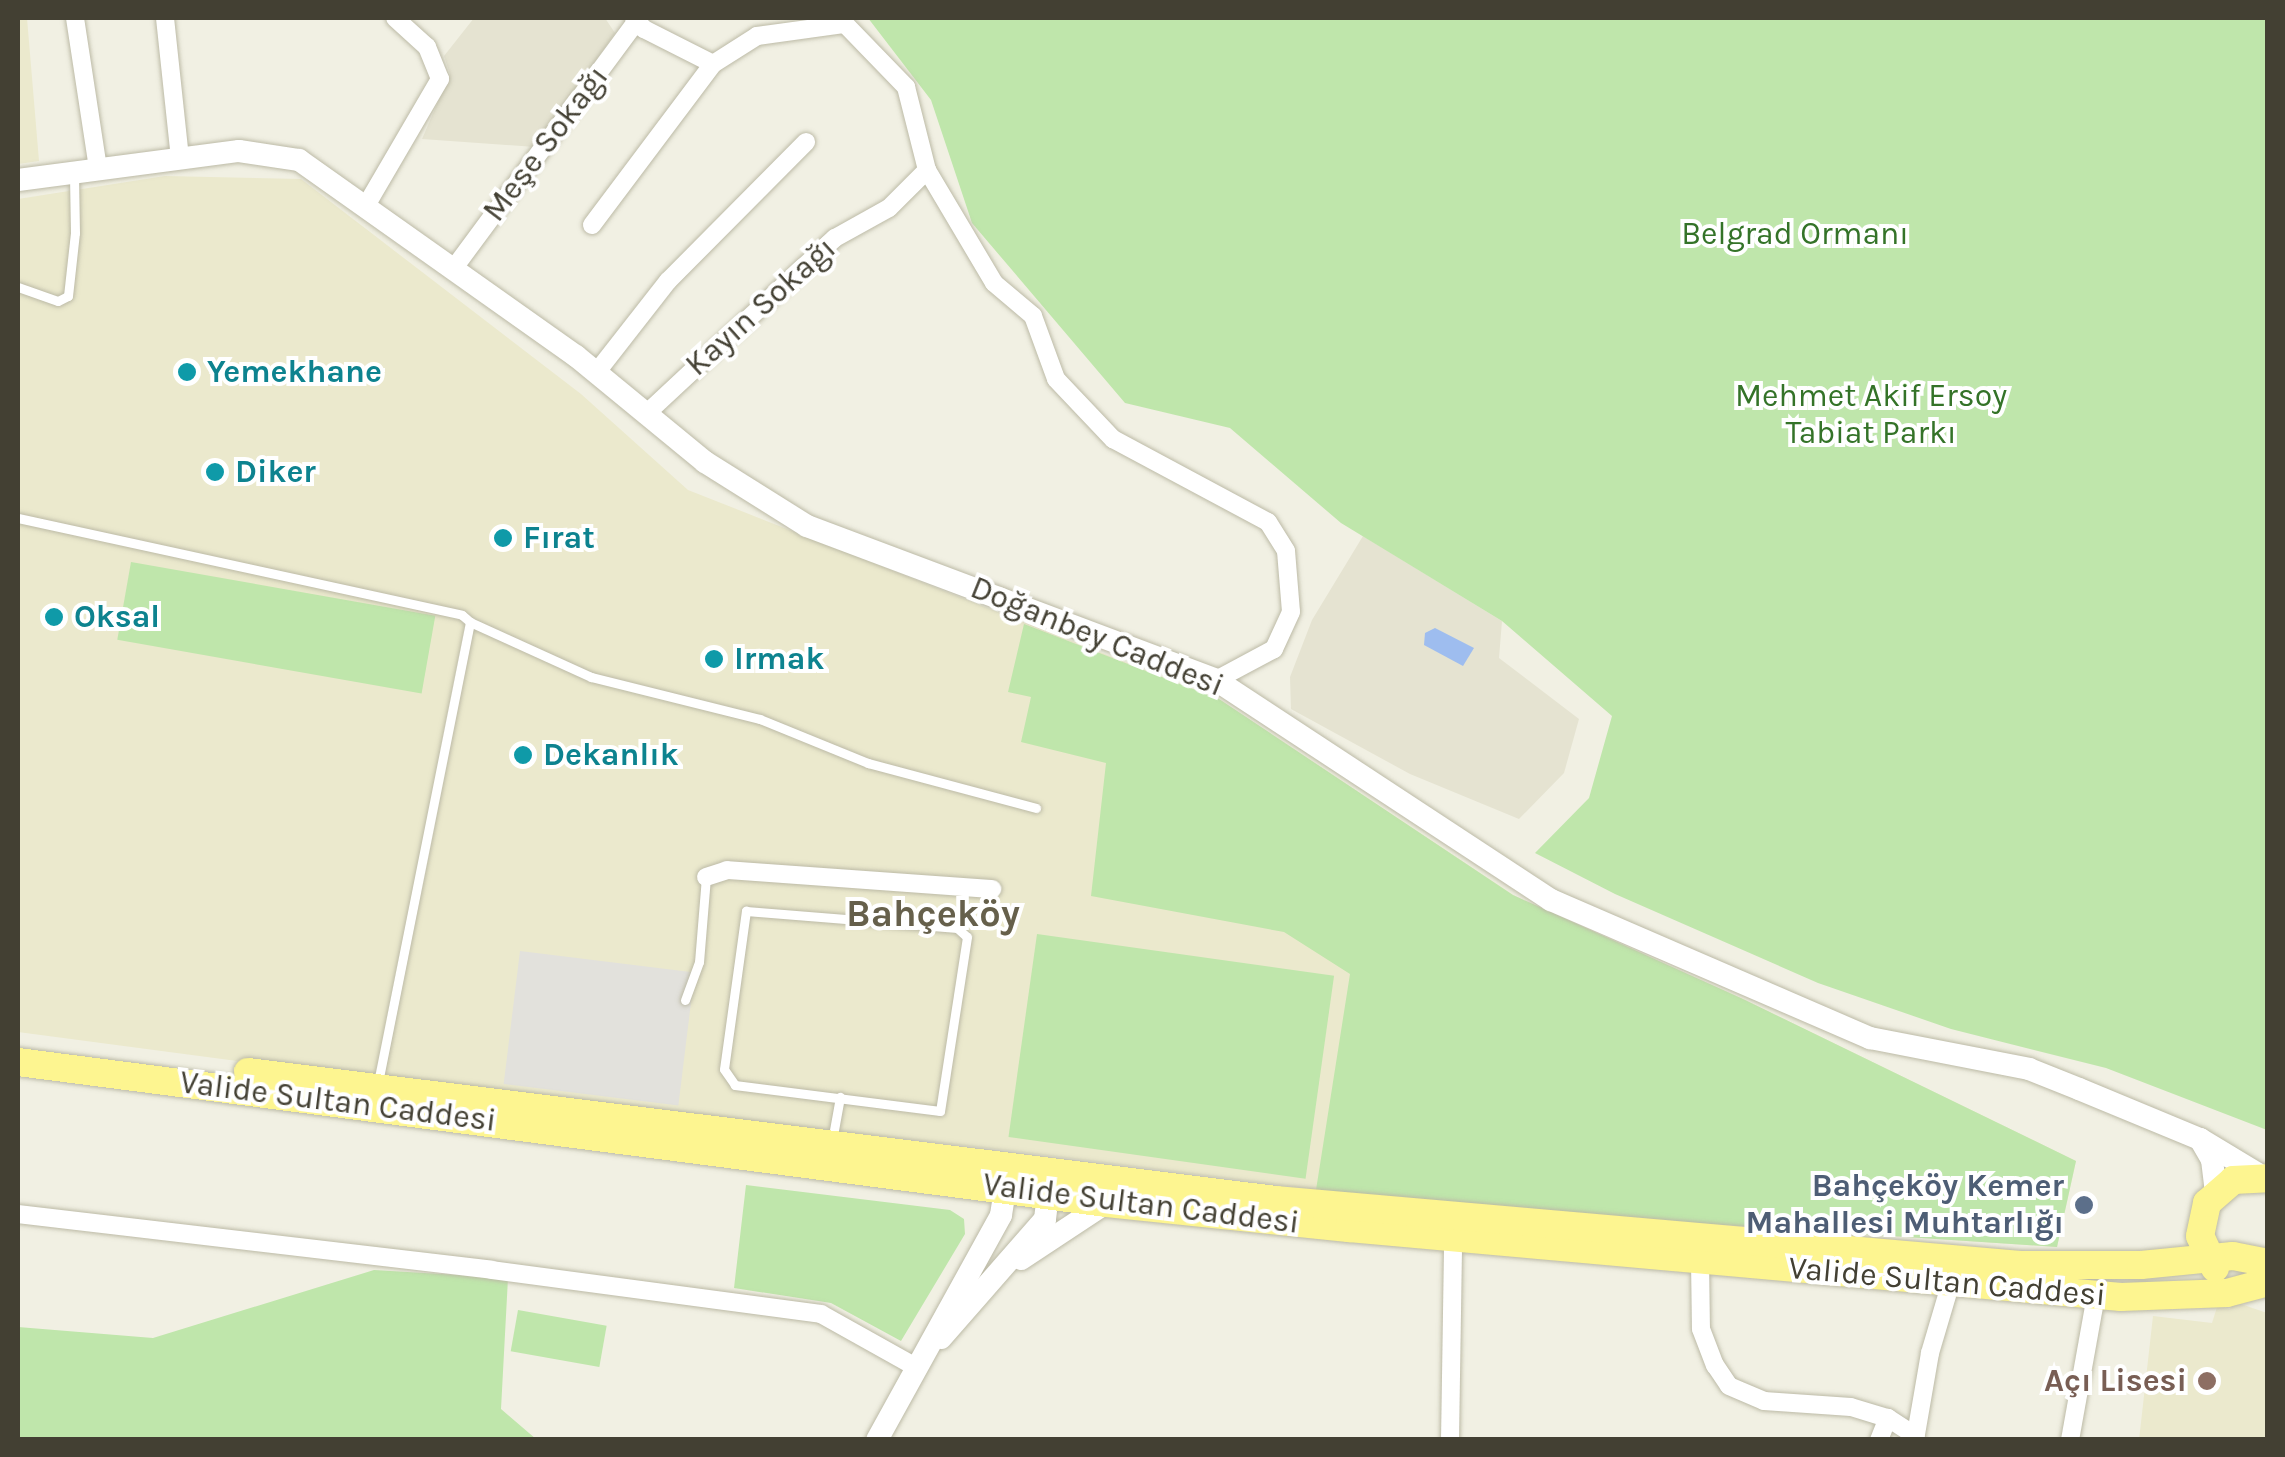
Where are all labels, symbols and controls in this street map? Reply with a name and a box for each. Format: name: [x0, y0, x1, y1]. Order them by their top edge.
street label: Meşe Sokağı: [475, 59, 617, 229]
park label: Belgrad Ormanı: [1681, 215, 1909, 253]
street label: Kayın Sokağı: [678, 230, 844, 384]
place label: Yemekhane: [207, 353, 382, 391]
marker: Yemekhane: [176, 361, 198, 383]
park label: Mehmet Akif Ersoy Tabiat Parkı: [1735, 378, 2007, 453]
place label: Diker: [235, 453, 316, 491]
marker: Diker: [204, 461, 226, 483]
place label: Fırat: [523, 519, 595, 557]
marker: Fırat: [492, 527, 514, 549]
street label: Doğanbey Caddesi: [965, 569, 1229, 705]
place label: Oksal: [74, 598, 160, 636]
marker: Oksal: [43, 606, 65, 628]
place label: Irmak: [734, 640, 824, 678]
marker: Irmak: [703, 648, 725, 670]
place label: Dekanlık: [543, 736, 679, 774]
marker: Dekanlık: [512, 744, 534, 766]
district label: Bahçeköy: [846, 891, 1020, 937]
street label: Valide Sultan Caddesi: [178, 1064, 498, 1140]
street label: Valide Sultan Caddesi: [981, 1166, 1301, 1242]
place label: Bahçeköy Kemer Mahallesi Muhtarlığı: [1745, 1168, 2064, 1243]
marker: Bahçeköy Kemer Mahallesi Muhtarlığı: [2073, 1194, 2095, 1216]
street label: Valide Sultan Caddesi: [1787, 1249, 2107, 1315]
place label: Açı Lisesi: [2044, 1362, 2187, 1400]
marker: Açı Lisesi: [2196, 1370, 2218, 1392]

